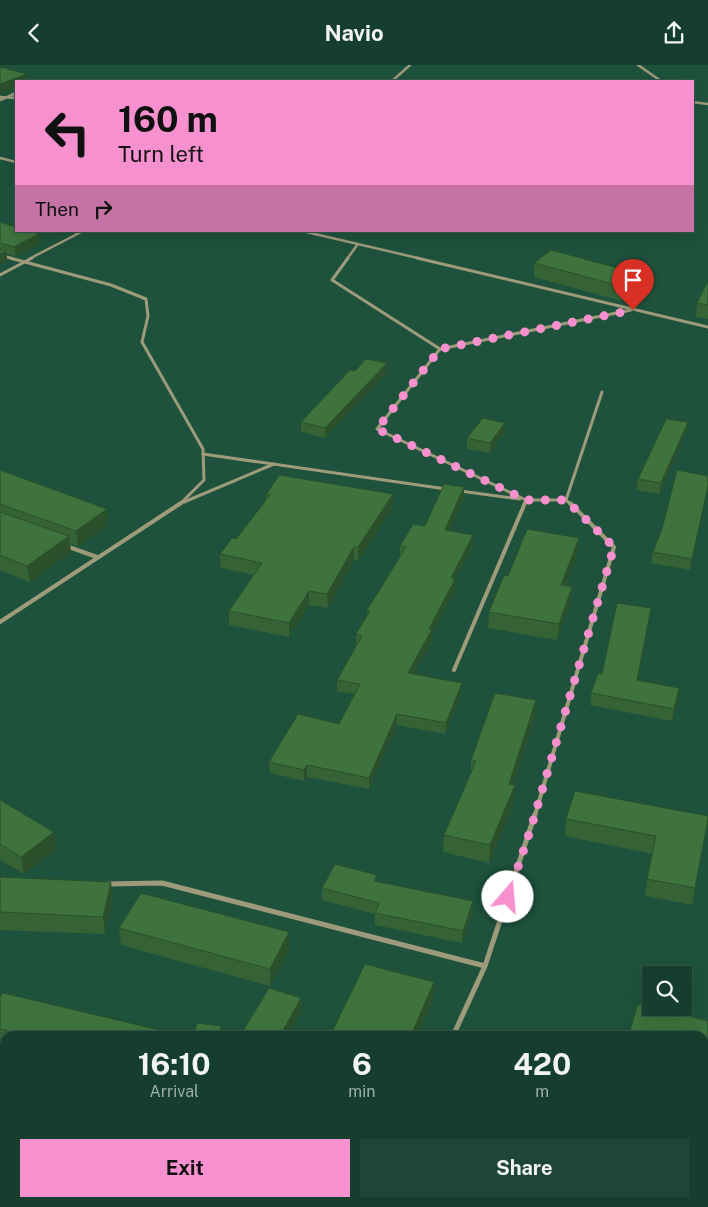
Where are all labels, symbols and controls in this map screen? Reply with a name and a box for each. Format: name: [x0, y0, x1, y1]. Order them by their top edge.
icon: back: [20, 19, 48, 47]
icon: share: [660, 19, 688, 47]
text: Navio: [324, 20, 384, 46]
text: 160 m: [118, 99, 218, 140]
icon: left: [35, 100, 100, 165]
text: Turn left: [118, 141, 204, 167]
icon: right: [89, 195, 117, 223]
text: Then: [35, 198, 79, 220]
pin: [612, 259, 654, 310]
icon: arrive: [619, 266, 647, 294]
position arrow: [481, 870, 533, 922]
map controls: [642, 966, 692, 1016]
button: search: [642, 966, 692, 1016]
text: 16:10: [138, 1046, 211, 1082]
text: 6: [352, 1046, 372, 1082]
text: 420: [513, 1046, 571, 1082]
text: Arrival: [149, 1082, 199, 1101]
text: min: [348, 1082, 375, 1101]
text: m: [535, 1082, 549, 1101]
button: Exit: [20, 1139, 350, 1197]
button: Share: [360, 1139, 689, 1197]

